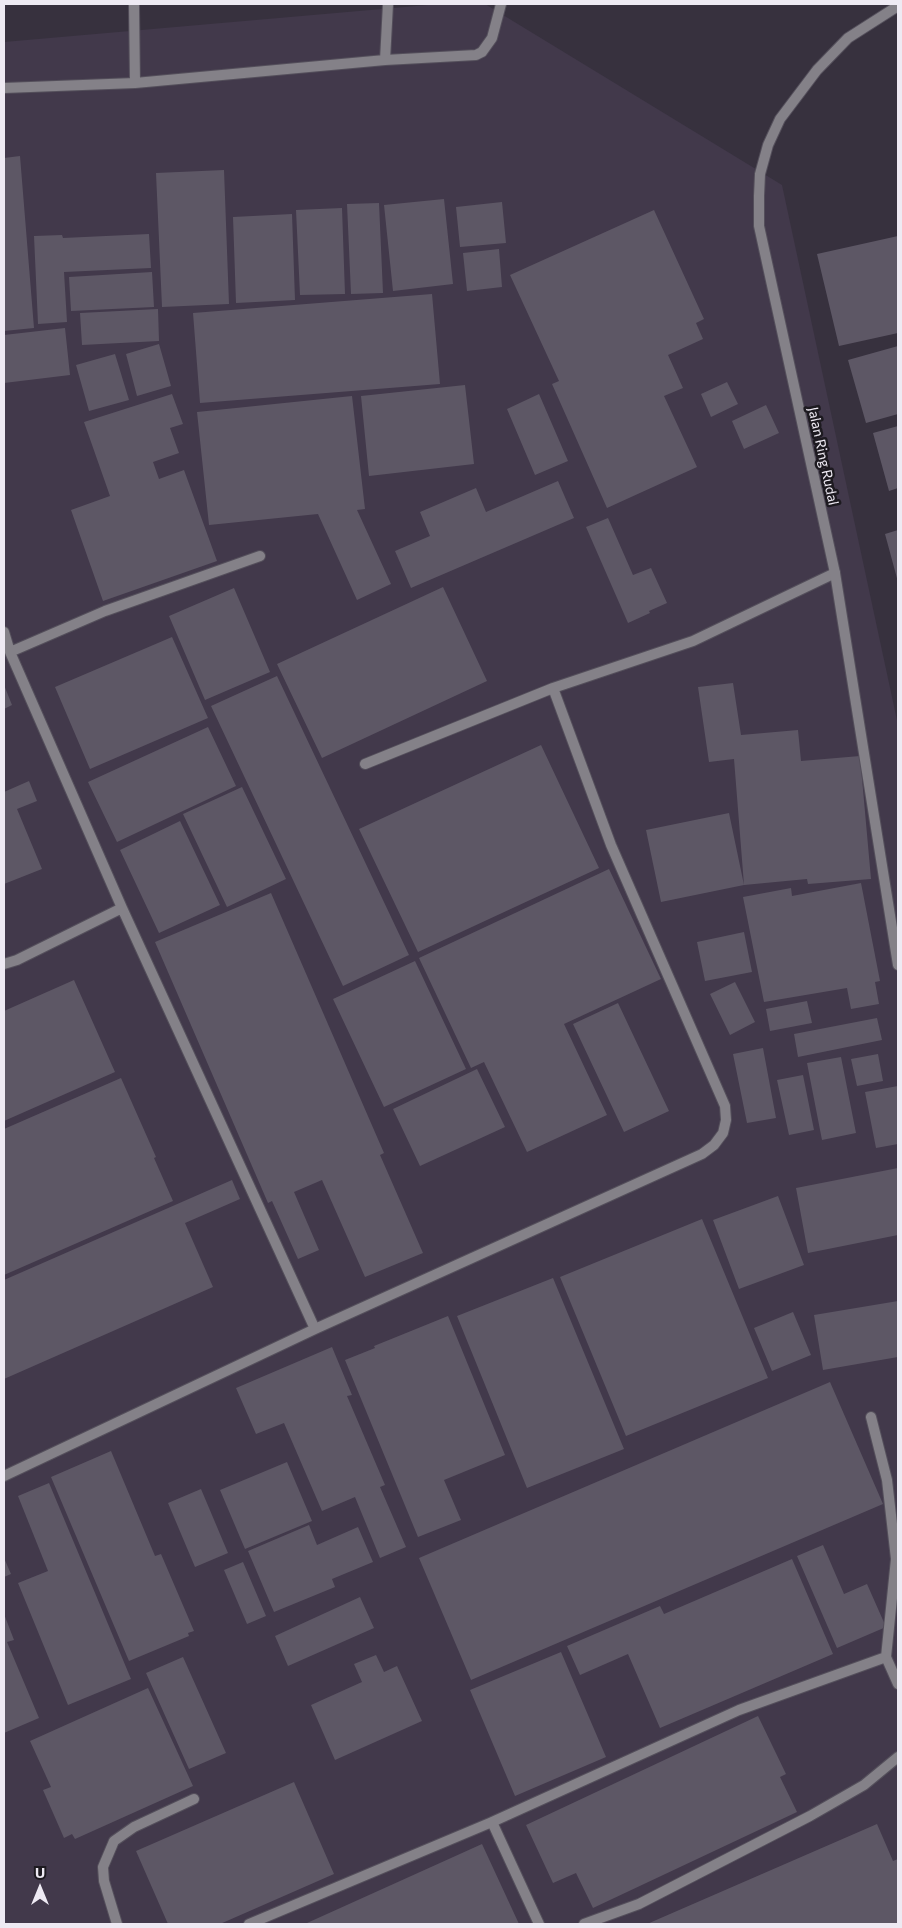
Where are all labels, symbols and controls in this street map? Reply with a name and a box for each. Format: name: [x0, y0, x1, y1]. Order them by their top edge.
street label: Jalan Ring Rudal: [804, 405, 842, 507]
north arrow: [15, 1863, 65, 1913]
text: U: [35, 1864, 45, 1881]

